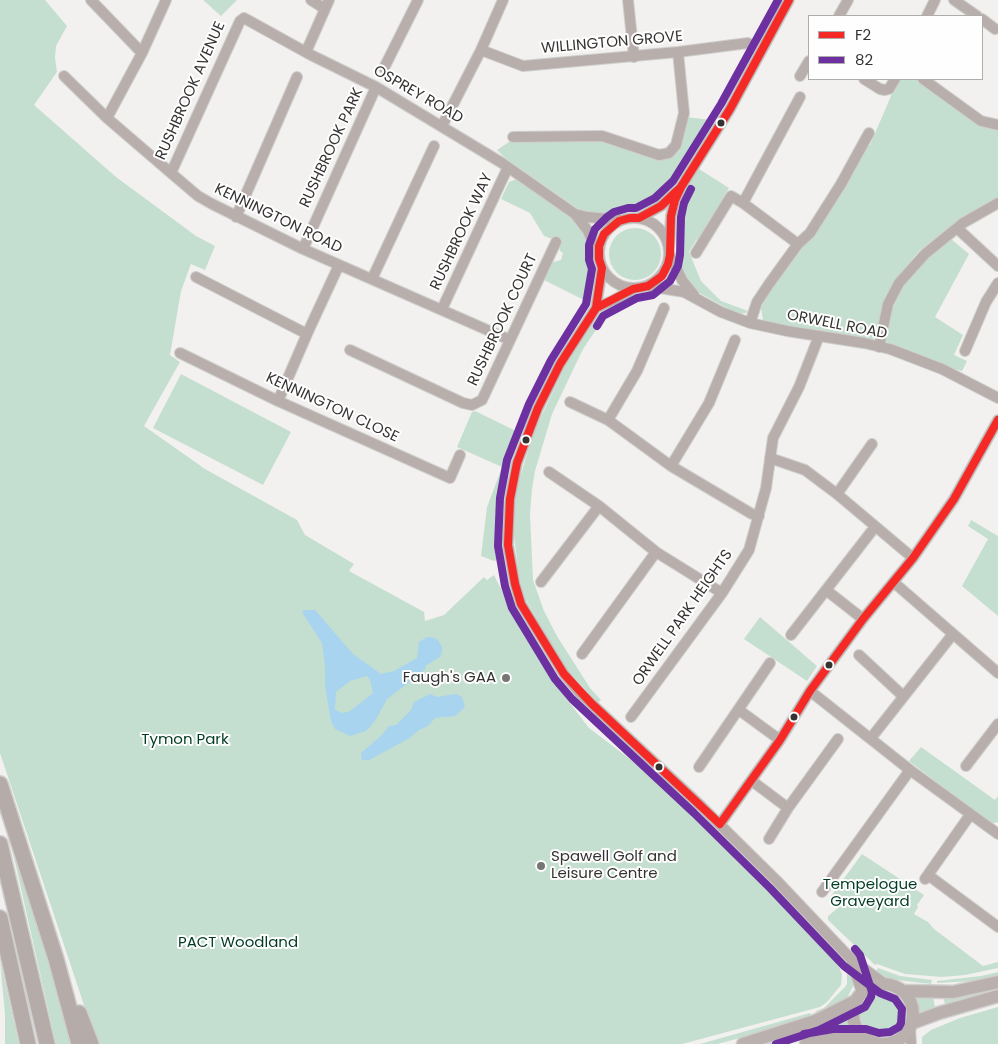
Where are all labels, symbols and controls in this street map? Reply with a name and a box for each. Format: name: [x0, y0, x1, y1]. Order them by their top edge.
legend: [808, 15, 983, 80]
street label: RUSHBROOK AVENUE: [152, 19, 230, 163]
text: F2: [855, 24, 871, 45]
street label: WILLINGTON GROVE: [540, 28, 684, 58]
text: 82: [855, 49, 873, 70]
street label: OSPREY ROAD: [370, 62, 466, 128]
street label: RUSHBROOK PARK: [296, 85, 368, 211]
unlabelled marker: [716, 118, 726, 128]
street label: RUSHBROOK WAY: [427, 171, 497, 293]
street label: KENNINGTON ROAD: [211, 180, 345, 258]
street label: RUSHBROOK COURT: [464, 251, 542, 389]
street label: ORWELL ROAD: [785, 306, 889, 344]
street label: KENNINGTON CLOSE: [263, 369, 401, 447]
unlabelled marker: [521, 435, 531, 445]
street label: ORWELL PARK HEIGHTS: [629, 547, 737, 689]
unlabelled marker: [824, 660, 834, 670]
place label: Faugh's GAA: [403, 669, 496, 687]
marker: Faugh's GAA: [500, 672, 512, 684]
unlabelled marker: [789, 712, 799, 722]
park label: Tymon Park: [141, 731, 229, 749]
unlabelled marker: [654, 762, 664, 772]
place label: Spawell Golf and Leisure Centre: [551, 848, 677, 883]
marker: Spawell Golf and Leisure Centre: [535, 860, 547, 872]
park label: Tempelogue Graveyard: [823, 876, 917, 911]
park label: PACT Woodland: [178, 934, 298, 952]

